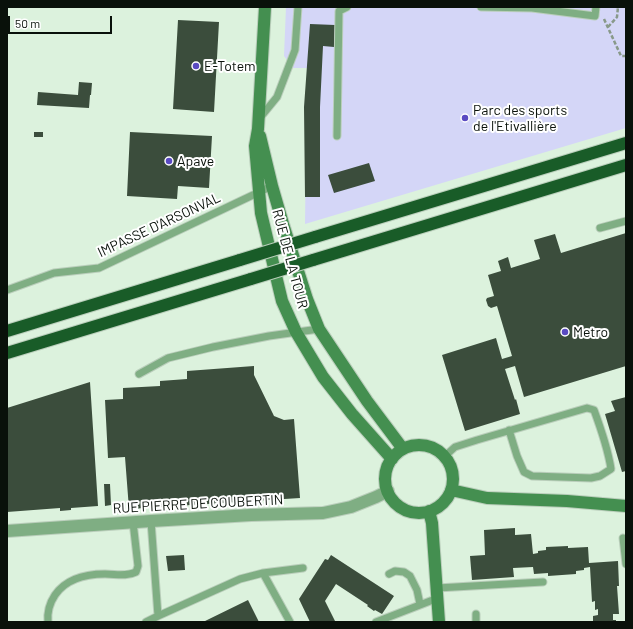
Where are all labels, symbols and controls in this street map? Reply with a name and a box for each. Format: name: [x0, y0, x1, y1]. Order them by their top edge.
scale bar: [10, 8, 114, 34]
text: 50 m: [15, 16, 40, 30]
place label: E-Totem: [204, 58, 256, 74]
marker: E-Totem: [191, 61, 201, 71]
place label: Parc des sports de l'Etivallière: [473, 102, 567, 134]
marker: Parc des sports de l'Etivallière: [460, 113, 470, 123]
place label: Apave: [177, 153, 214, 169]
marker: Apave: [164, 156, 174, 166]
street label: IMPASSE D'ARSONVAL: [95, 189, 223, 261]
street label: RUE DE LA TOUR: [269, 207, 311, 311]
place label: Metro: [573, 324, 608, 340]
marker: Metro: [560, 327, 570, 337]
street label: RUE PIERRE DE COUBERTIN: [112, 491, 284, 517]

